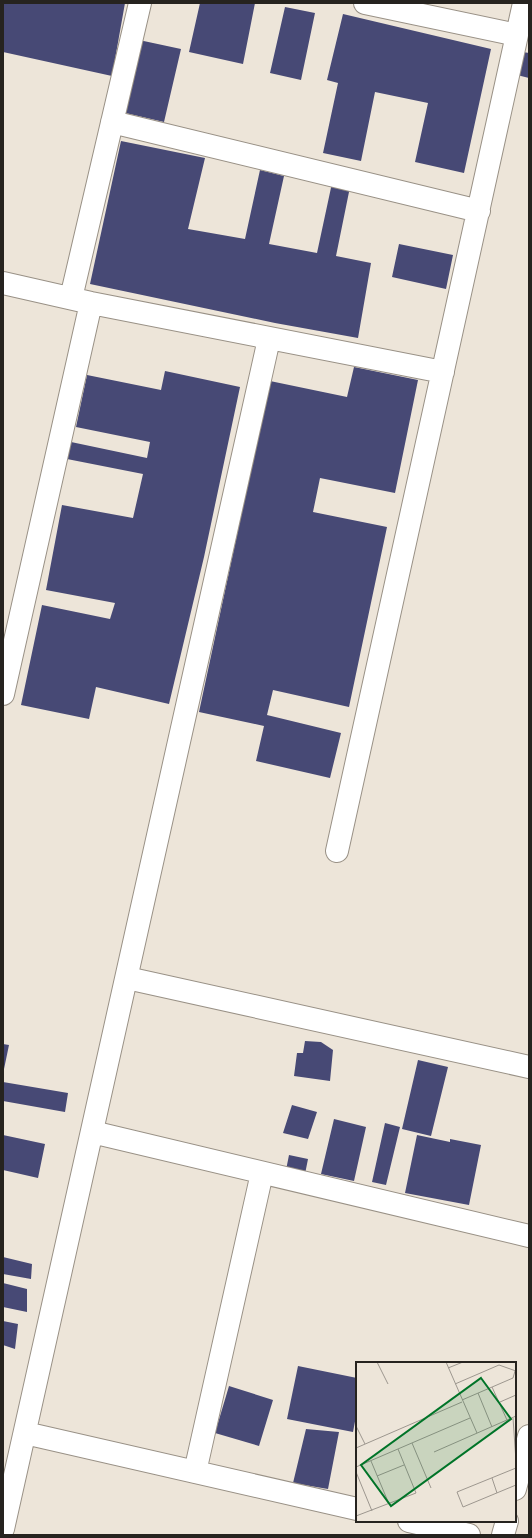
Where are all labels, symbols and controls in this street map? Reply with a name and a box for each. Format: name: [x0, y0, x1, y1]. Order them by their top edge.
inset map: [356, 1362, 516, 1522]

